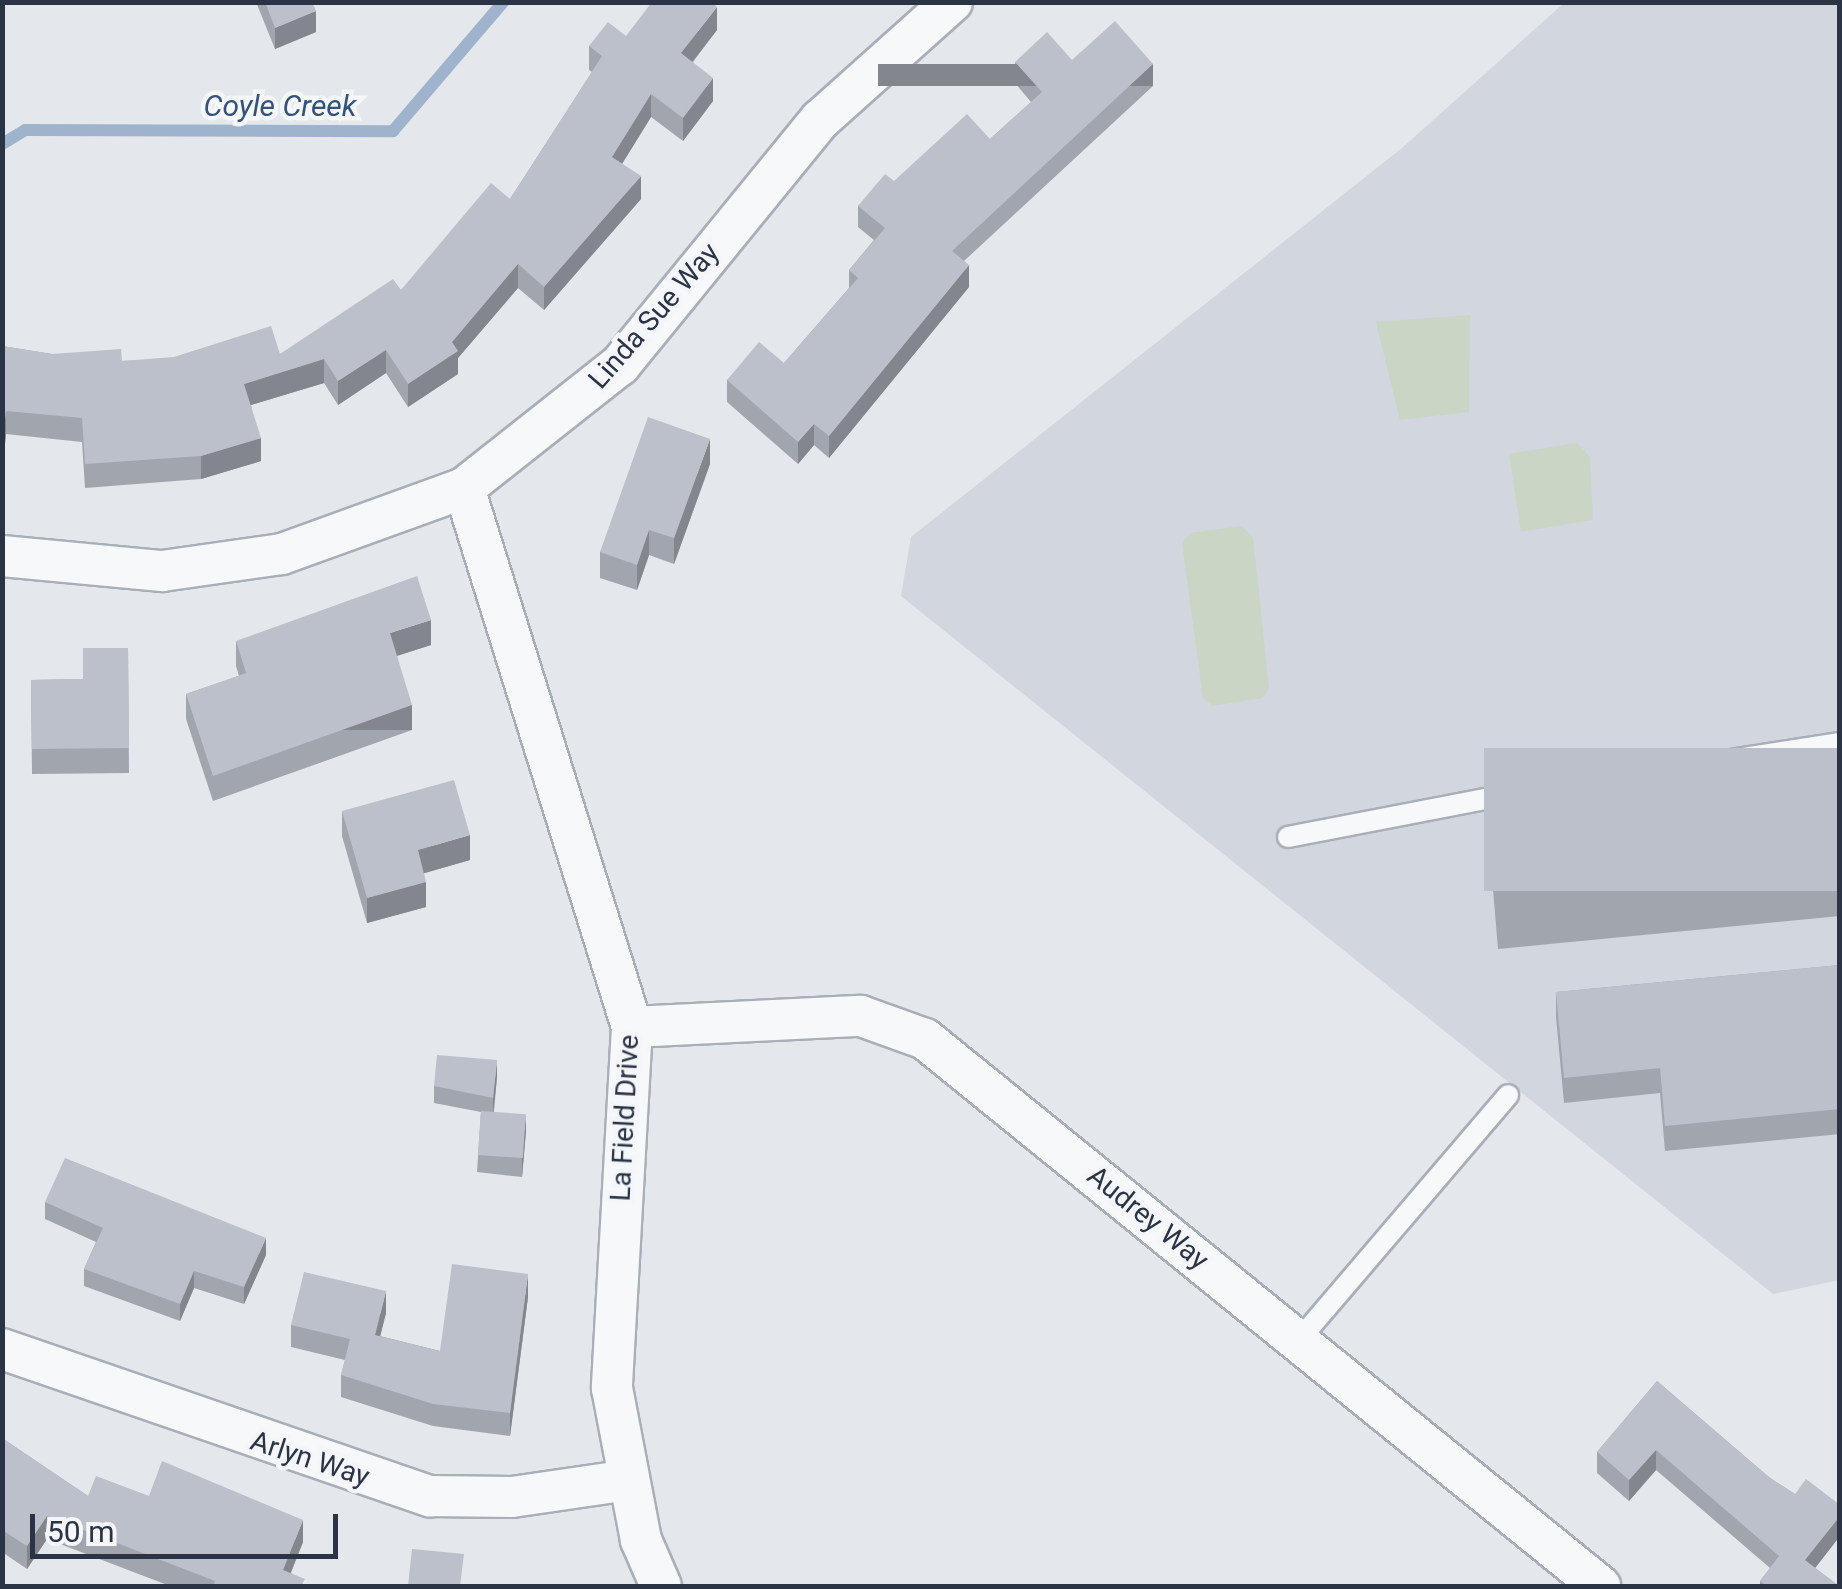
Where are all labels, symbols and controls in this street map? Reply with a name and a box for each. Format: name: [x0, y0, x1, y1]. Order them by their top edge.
water label: Coyle Creek: [203, 88, 357, 124]
street label: Linda Sue Way: [582, 236, 726, 396]
street label: La Field Drive: [604, 1034, 646, 1202]
street label: Audrey Way: [1081, 1159, 1215, 1277]
street label: Arlyn Way: [246, 1424, 374, 1494]
scale bar: [35, 1494, 342, 1556]
text: 50 m: [47, 1514, 114, 1549]

